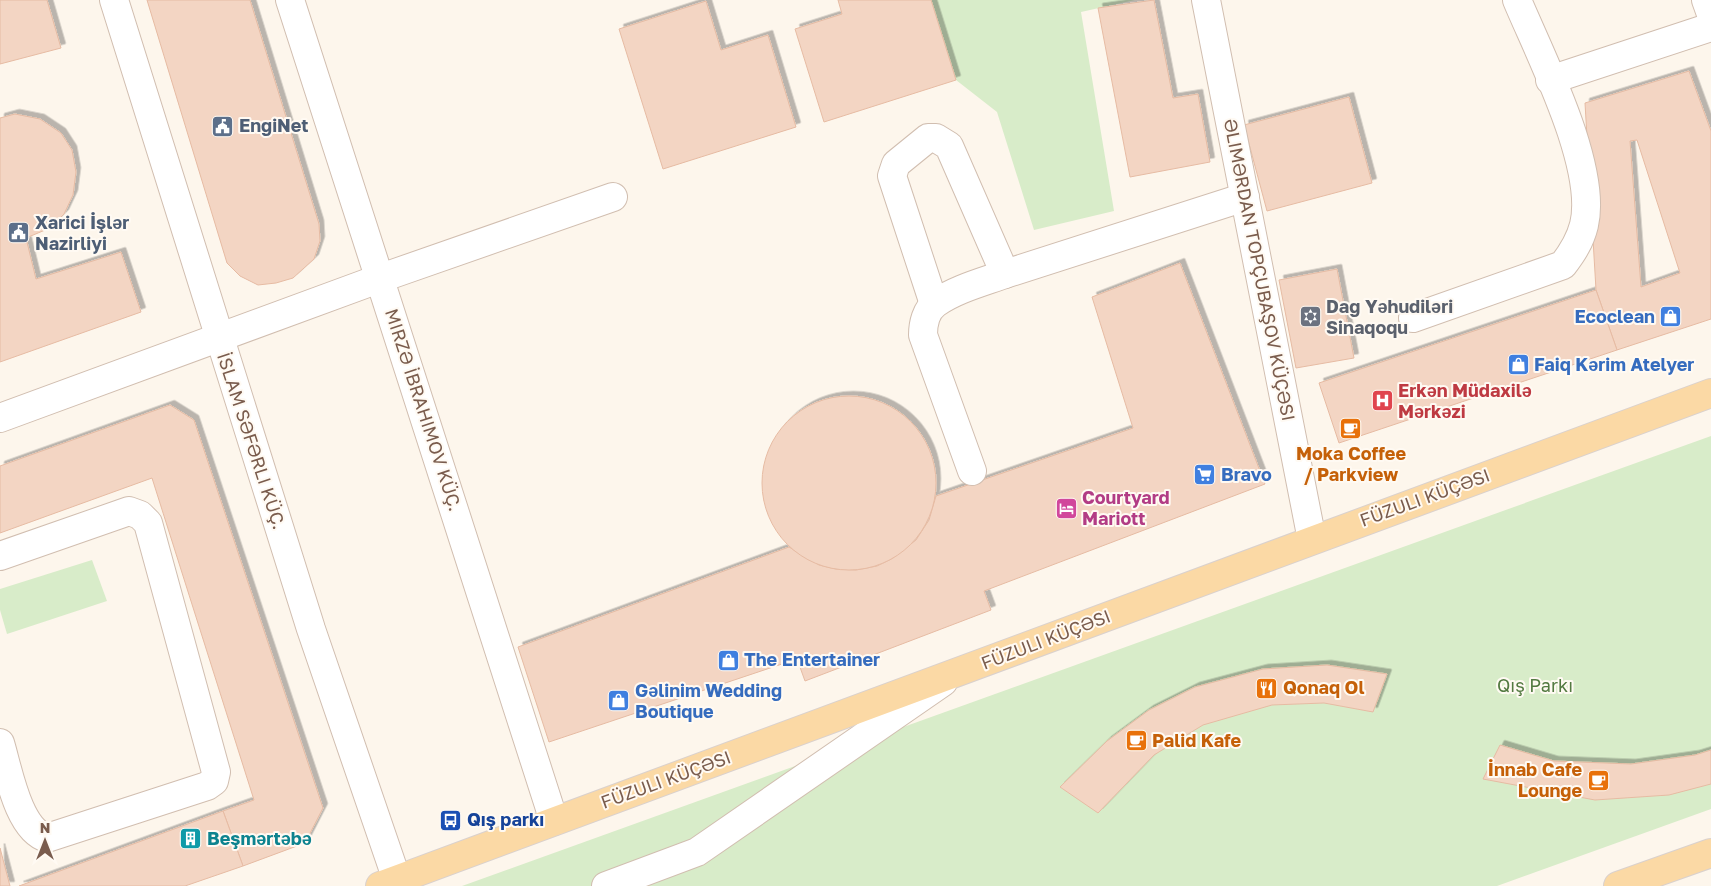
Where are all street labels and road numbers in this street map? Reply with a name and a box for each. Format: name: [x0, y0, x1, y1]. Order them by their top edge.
street label: ƏLIMƏRDAN TOPÇUBAŞOV KÜÇƏSI: [1220, 117, 1300, 423]
street label: MIRZƏ İBRAHIMOV KÜÇ.: [381, 306, 467, 514]
street label: İSLAM SƏFƏRLI KÜÇ.: [213, 349, 291, 532]
street label: FÜZULI KÜÇƏSI: [1357, 463, 1493, 531]
street label: FÜZULI KÜÇƏSI: [978, 604, 1113, 674]
street label: FÜZULI KÜÇƏSI: [598, 745, 734, 813]

